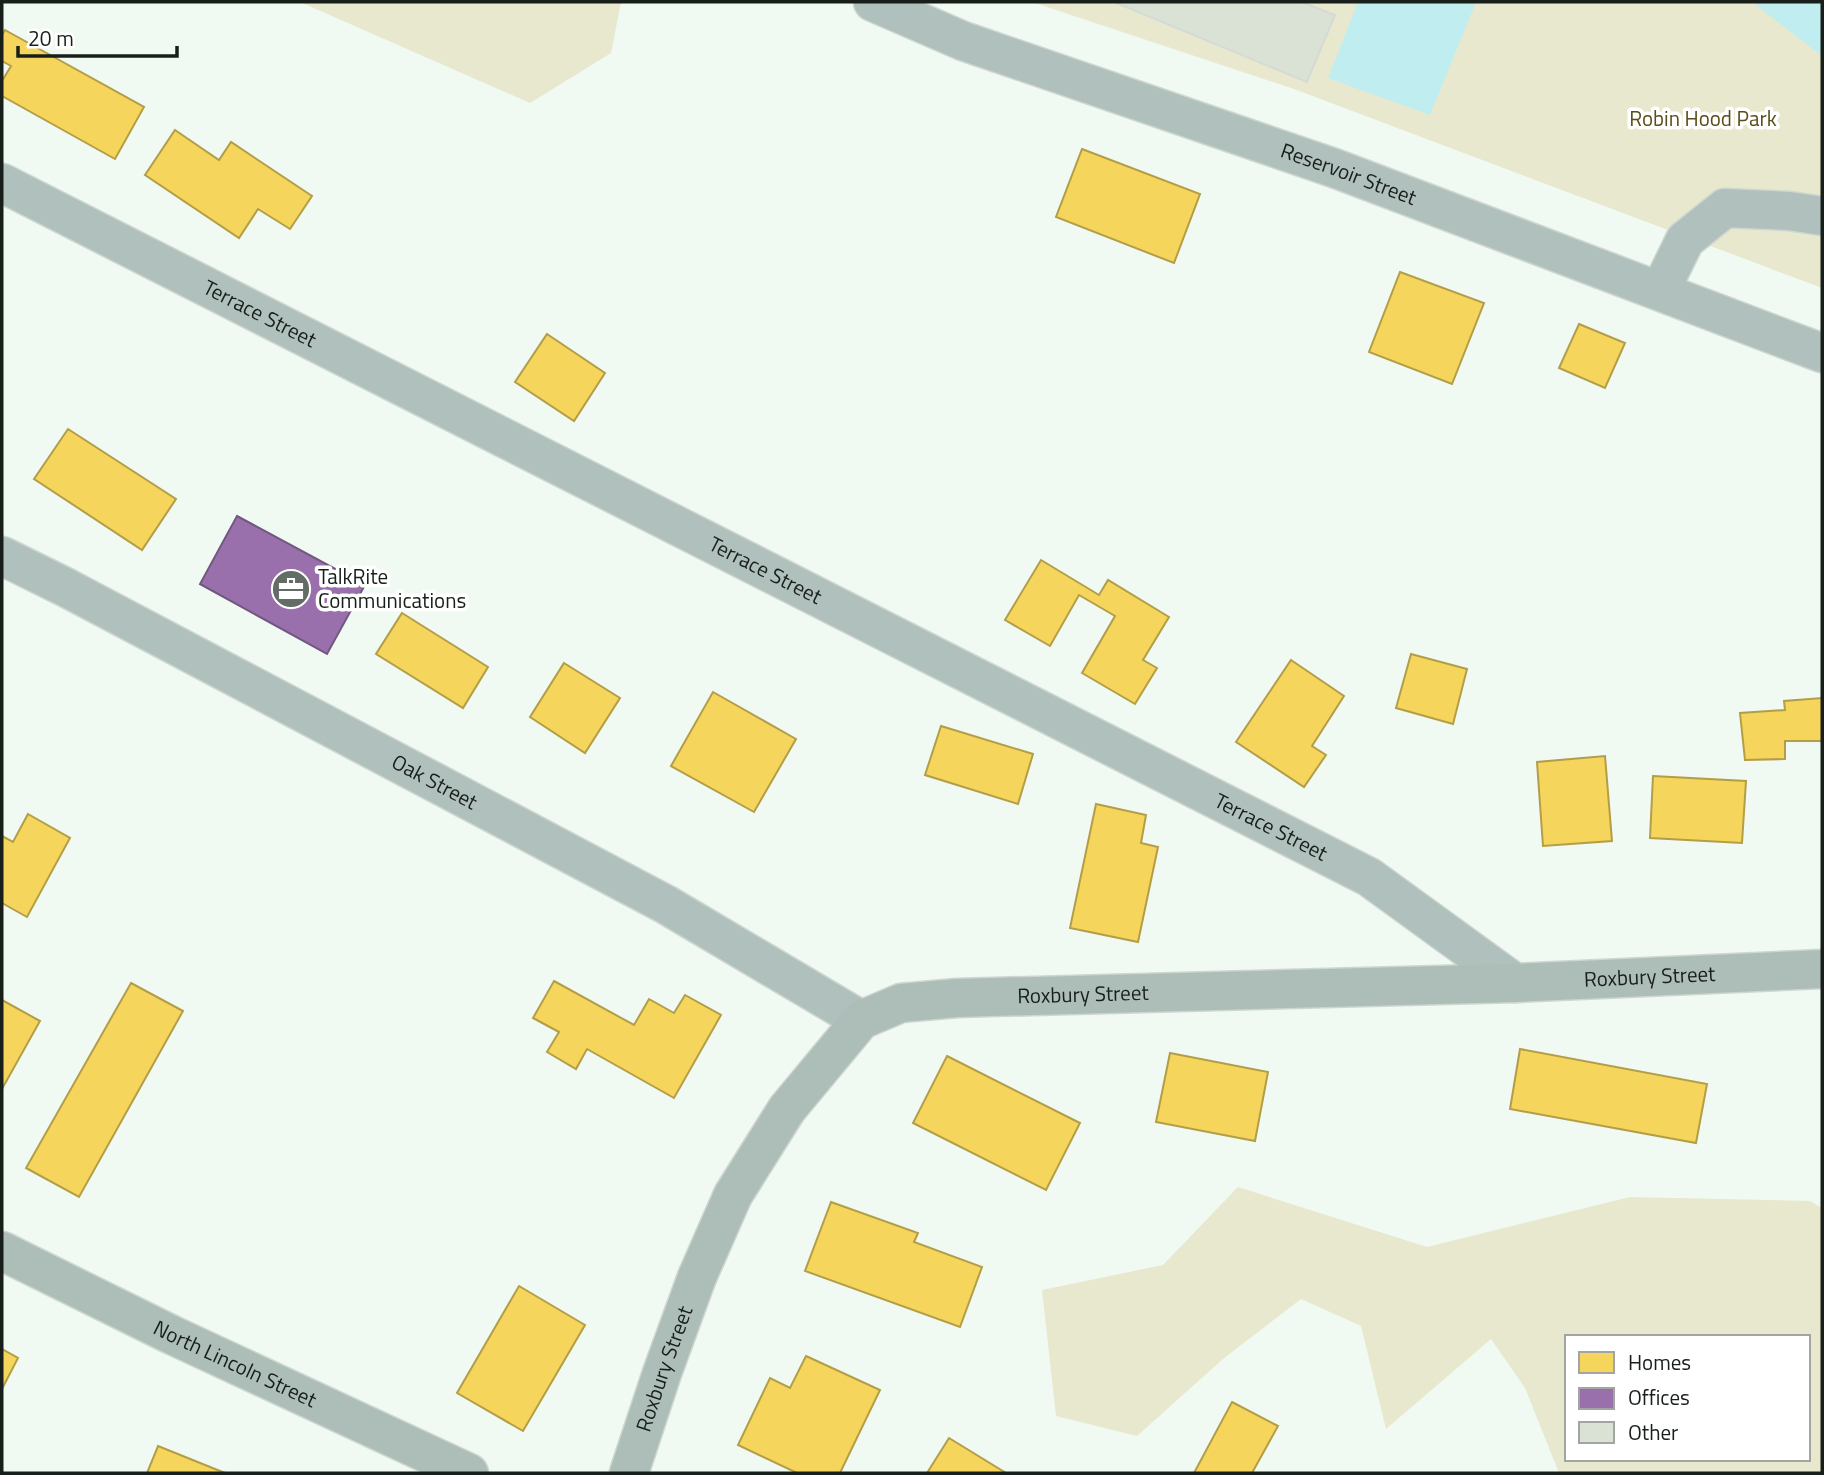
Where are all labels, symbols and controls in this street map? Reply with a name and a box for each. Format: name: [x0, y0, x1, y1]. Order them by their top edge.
scale bar: [18, 14, 177, 58]
text: 20 m: [28, 22, 74, 54]
park label: Robin Hood Park: [1629, 102, 1777, 134]
street label: Reservoir Street: [1277, 134, 1422, 213]
street label: Terrace Street: [198, 271, 323, 355]
street label: Terrace Street: [704, 527, 828, 612]
place label: TalkRite Communications: [318, 560, 466, 616]
office icon: TalkRite Communications: [270, 568, 312, 610]
street label: Oak Street: [386, 745, 484, 817]
street label: Terrace Street: [1209, 784, 1334, 869]
street label: Roxbury Street: [1583, 957, 1717, 995]
street label: Roxbury Street: [1017, 976, 1150, 1011]
street label: Roxbury Street: [627, 1300, 700, 1436]
street label: North Lincoln Street: [148, 1311, 323, 1415]
legend: [1565, 1335, 1810, 1461]
text: Homes: [1628, 1346, 1691, 1378]
text: Offices: [1628, 1381, 1690, 1413]
text: Other: [1628, 1416, 1678, 1448]

